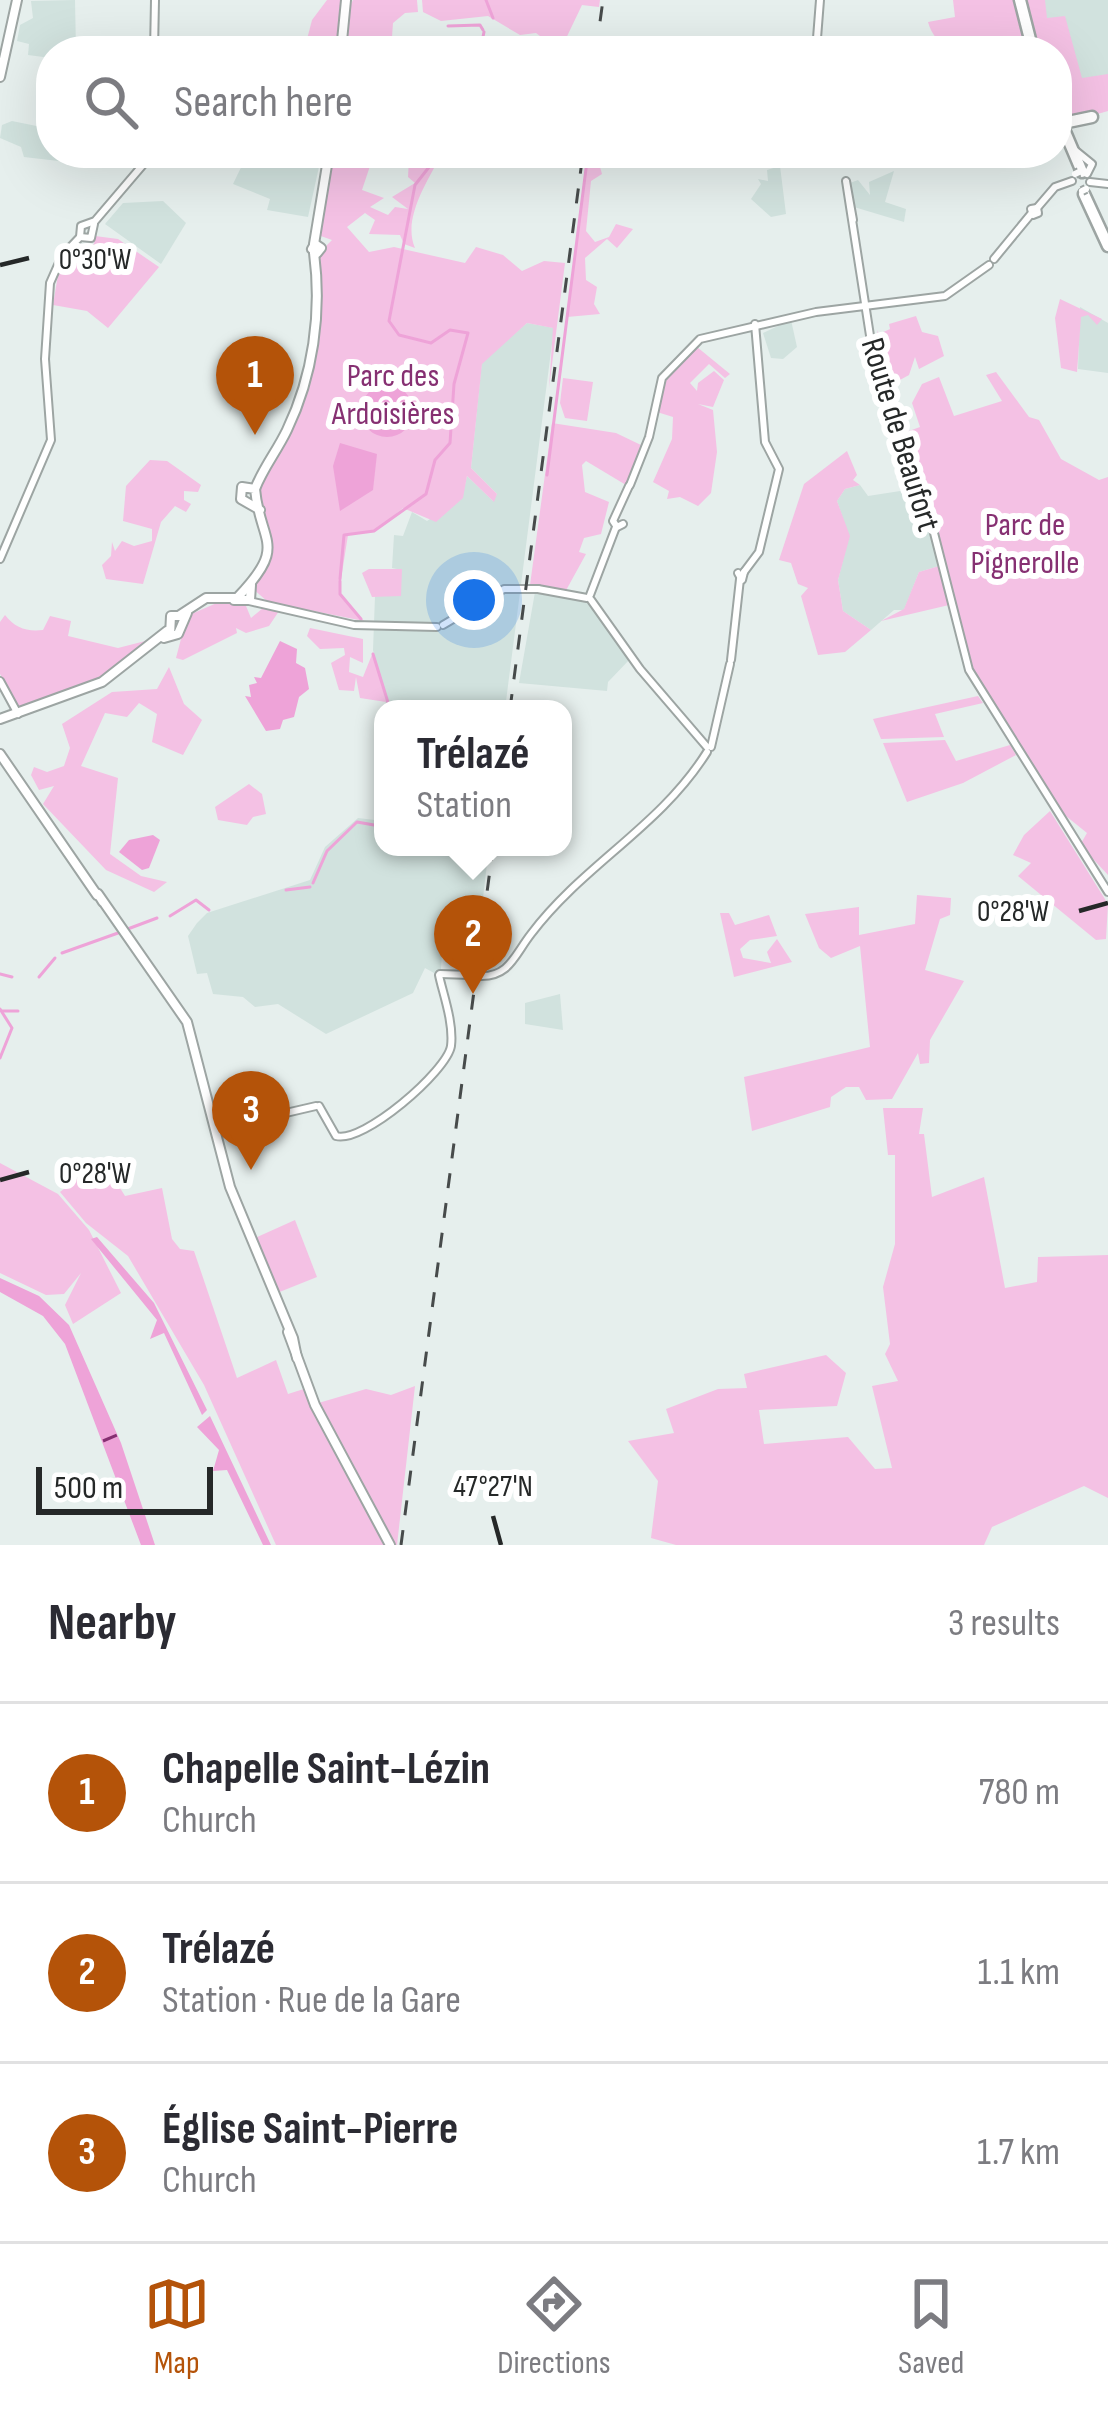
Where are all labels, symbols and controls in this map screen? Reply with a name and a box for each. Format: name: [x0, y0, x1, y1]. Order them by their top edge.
search box: [36, 36, 1072, 168]
icon: search: [78, 69, 144, 135]
text: Search here: [174, 75, 353, 130]
text: 0°30'W: [59, 242, 132, 278]
street label: Route de Beaufort: [852, 333, 948, 536]
pin: 1: [216, 336, 294, 435]
park label: Parc des Ardoisières: [331, 356, 454, 434]
park label: Parc de Pignerolle: [971, 505, 1079, 583]
your location: [444, 570, 504, 630]
popup: [374, 700, 572, 856]
text: Trélazé: [416, 727, 530, 782]
text: Station: [416, 782, 512, 829]
text: 0°28'W: [977, 894, 1049, 930]
pin: 2: [434, 895, 512, 994]
pin: 3: [212, 1071, 290, 1170]
text: 0°28'W: [59, 1156, 131, 1192]
scale bar: [36, 1461, 213, 1514]
text: 500 m: [54, 1468, 123, 1508]
text: 47°27'N: [453, 1469, 533, 1505]
text: Nearby: [48, 1593, 177, 1654]
text: 3 results: [948, 1600, 1060, 1647]
text: Chapelle Saint-Lézin: [162, 1742, 490, 1797]
text: 1: [79, 1769, 95, 1816]
text: 780 m: [979, 1769, 1060, 1816]
text: Church: [162, 1797, 257, 1844]
text: Trélazé: [162, 1922, 275, 1977]
text: 2: [78, 1949, 96, 1996]
text: 1.1 km: [978, 1949, 1060, 1996]
text: Station · Rue de la Gare: [162, 1977, 461, 2024]
text: Église Saint-Pierre: [162, 2102, 458, 2157]
text: 3: [78, 2129, 96, 2176]
text: 1.7 km: [977, 2129, 1060, 2176]
text: Church: [162, 2157, 257, 2204]
tab: Map: [144, 2271, 210, 2383]
tab: Directions: [497, 2271, 611, 2383]
tab: Saved: [898, 2271, 964, 2383]

